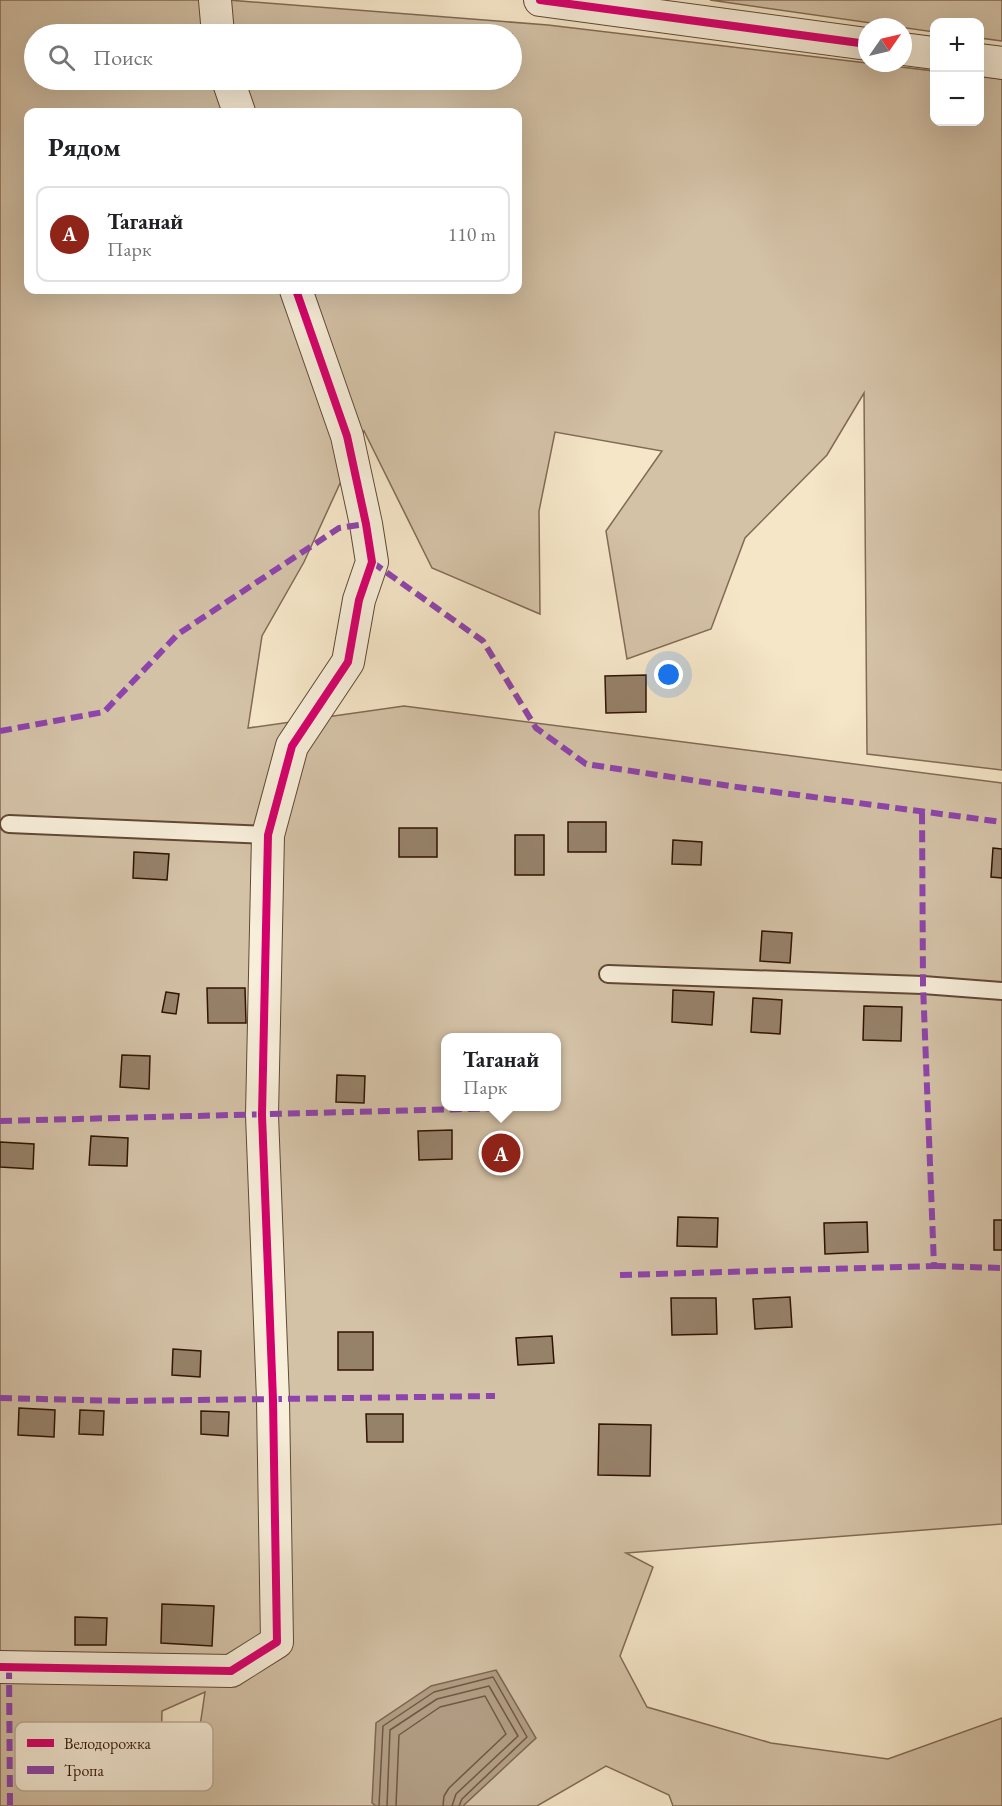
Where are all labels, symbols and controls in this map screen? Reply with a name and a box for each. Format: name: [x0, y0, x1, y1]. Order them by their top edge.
north arrow: [858, 18, 912, 72]
map controls: [930, 18, 984, 126]
button: +: [930, 18, 984, 72]
search box: [24, 24, 522, 90]
icon: search: [45, 41, 78, 74]
text: Поиск: [93, 43, 153, 72]
button: −: [930, 72, 984, 126]
text: Рядом: [48, 130, 121, 164]
text: Таганай: [107, 207, 183, 236]
text: A: [62, 221, 77, 247]
text: 110 m: [448, 221, 496, 247]
text: Парк: [107, 236, 151, 262]
your location: [654, 660, 683, 689]
popup: [441, 1033, 561, 1111]
text: Таганай: [463, 1045, 539, 1074]
text: Парк: [463, 1074, 507, 1100]
pin: A: [482, 1130, 520, 1176]
legend: [15, 1722, 213, 1791]
text: Велодорожка: [64, 1733, 151, 1754]
text: Тропа: [64, 1760, 104, 1781]

